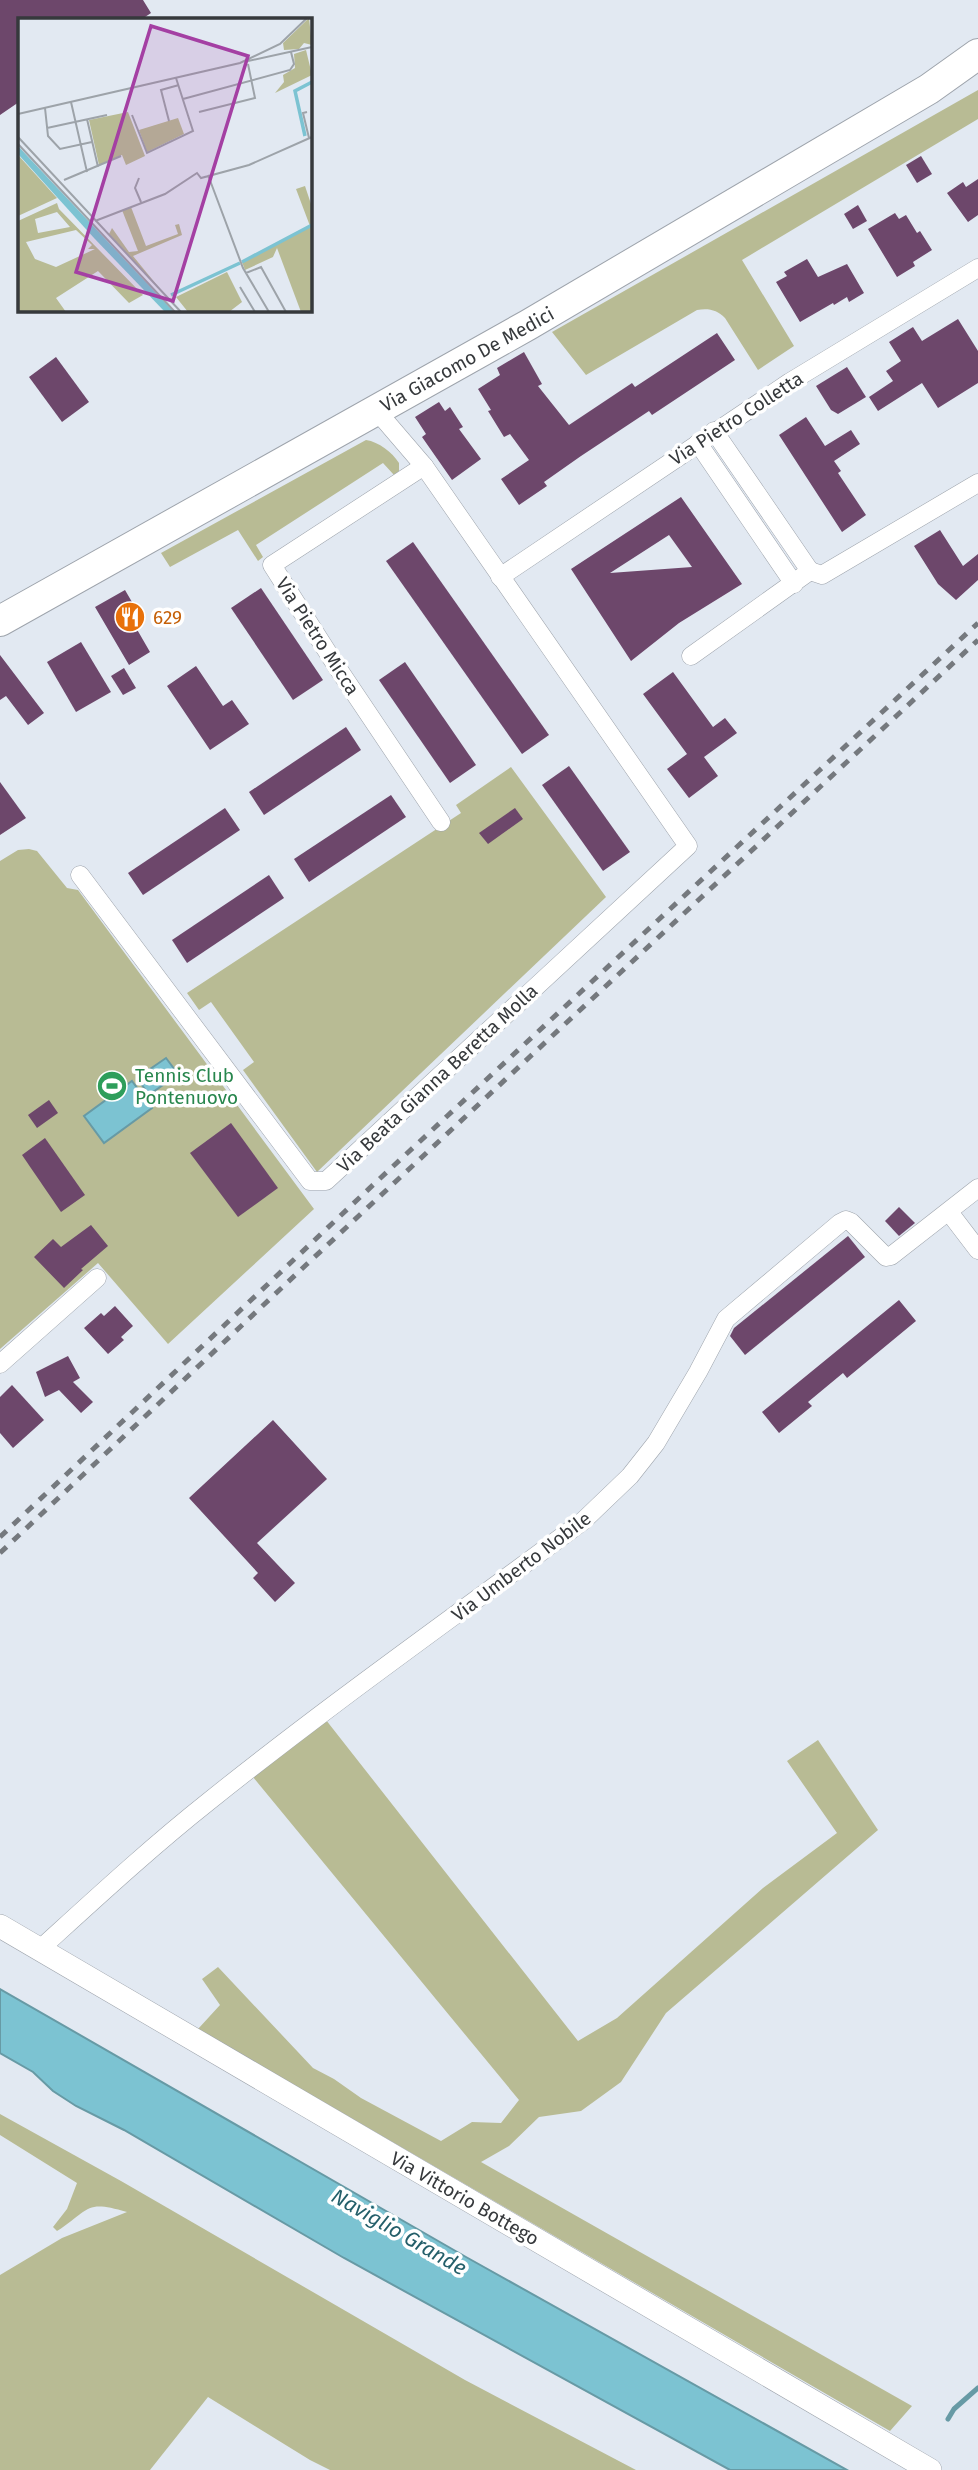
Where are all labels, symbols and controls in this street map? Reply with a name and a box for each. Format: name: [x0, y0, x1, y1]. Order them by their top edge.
inset map: [18, 18, 312, 312]
street label: Via Giacomo De Medici: [376, 302, 558, 417]
street label: Via Pietro Colletta: [665, 367, 807, 470]
street label: Via Pietro Micca: [271, 573, 364, 700]
restaurant icon: 629: [113, 600, 147, 634]
place label: 629: [153, 606, 182, 629]
street label: Via Beata Gianna Beretta Molla: [332, 979, 542, 1177]
place label: Tennis Club Pontenuovo: [135, 1064, 238, 1109]
sports icon: Tennis Club Pontenuovo: [95, 1069, 129, 1103]
street label: Via Umberto Nobile: [447, 1507, 595, 1626]
street label: Via Vittorio Bottego: [386, 2147, 543, 2250]
water label: Naviglio Grande: [327, 2183, 471, 2281]

